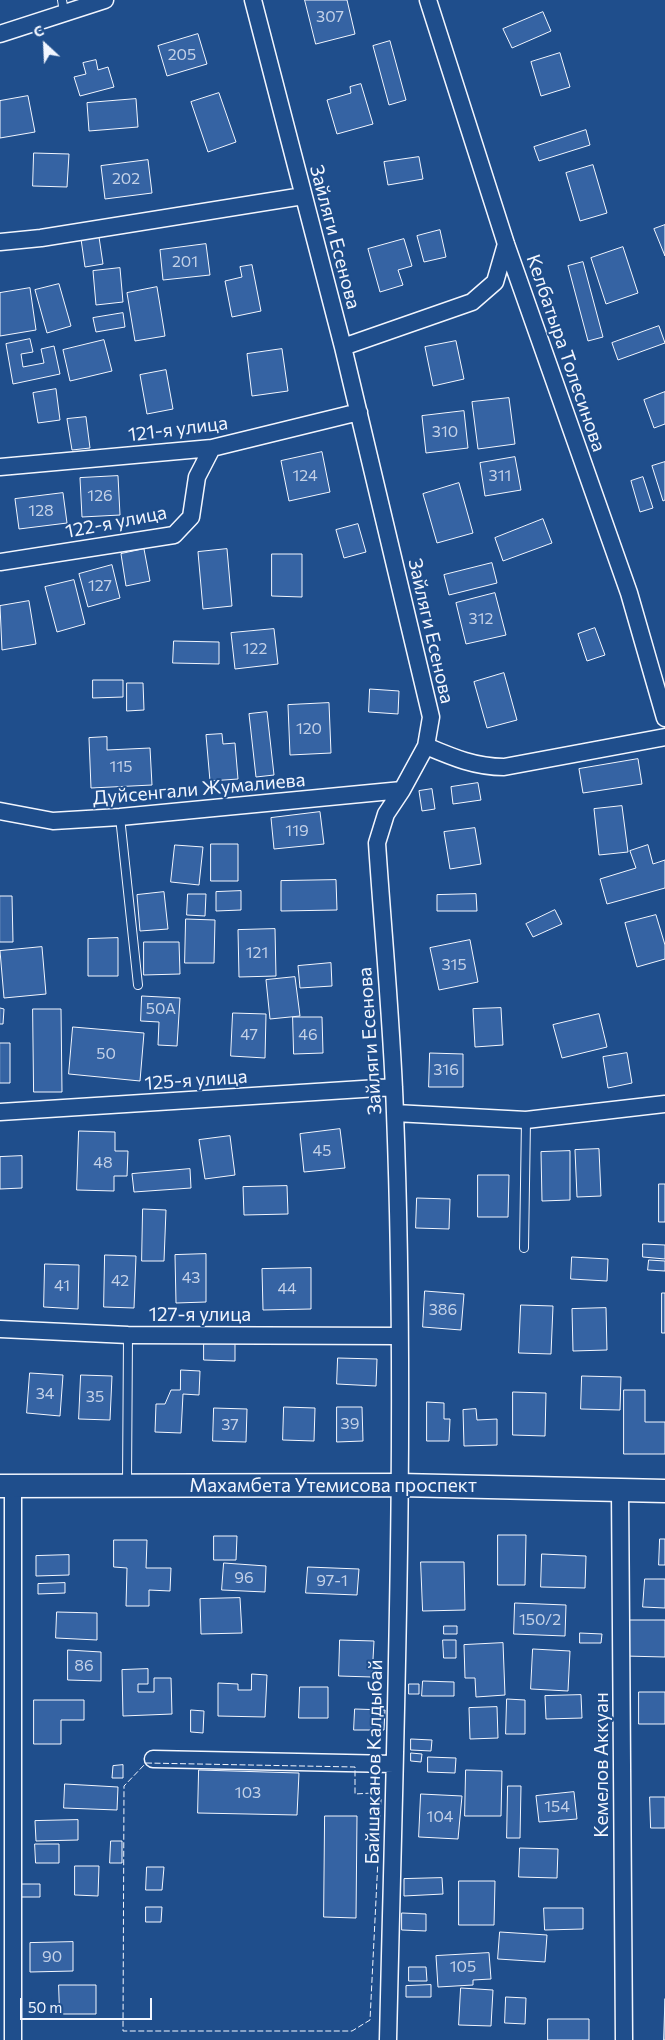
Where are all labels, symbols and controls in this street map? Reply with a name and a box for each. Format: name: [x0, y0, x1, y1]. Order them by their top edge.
house number: 307: [316, 7, 344, 27]
north arrow: [20, 20, 70, 70]
text: С: [31, 21, 46, 41]
house number: 205: [168, 45, 196, 65]
street label: Зайляги Есенова: [305, 162, 365, 312]
house number: 202: [112, 169, 140, 189]
street label: Келбатыра Толесинова: [522, 251, 610, 455]
house number: 201: [172, 252, 198, 272]
street label: 121-я улица: [127, 412, 229, 446]
house number: 310: [432, 422, 458, 442]
house number: 124: [292, 466, 318, 486]
house number: 311: [489, 466, 511, 486]
house number: 126: [87, 486, 113, 506]
house number: 128: [28, 501, 54, 521]
street label: 122-я улица: [63, 501, 169, 543]
street label: Зайляги Есенова: [403, 556, 459, 706]
house number: 127: [88, 576, 112, 596]
house number: 312: [469, 609, 493, 629]
house number: 122: [243, 639, 267, 659]
house number: 120: [296, 719, 322, 739]
house number: 115: [110, 757, 132, 777]
street label: Дуйсенгали Жумалиева: [92, 768, 306, 810]
house number: 119: [285, 821, 309, 841]
house number: 121: [246, 943, 268, 963]
house number: 315: [441, 955, 467, 975]
street label: Зайляги Есенова: [353, 966, 387, 1116]
house number: 50А: [146, 999, 176, 1019]
house number: 47: [240, 1025, 258, 1045]
house number: 46: [298, 1025, 318, 1045]
house number: 50: [96, 1044, 116, 1064]
house number: 316: [433, 1060, 459, 1080]
street label: 125-я улица: [144, 1065, 248, 1095]
house number: 45: [313, 1141, 331, 1161]
house number: 48: [93, 1153, 113, 1173]
house number: 43: [182, 1268, 200, 1288]
house number: 42: [111, 1271, 129, 1291]
house number: 41: [54, 1276, 70, 1296]
house number: 44: [277, 1279, 297, 1299]
house number: 386: [429, 1300, 457, 1320]
street label: 127-я улица: [149, 1304, 251, 1326]
house number: 34: [36, 1384, 54, 1404]
house number: 35: [86, 1387, 104, 1407]
house number: 39: [341, 1414, 359, 1434]
house number: 37: [221, 1415, 239, 1435]
street label: Махамбета Утемисова проспект: [189, 1475, 477, 1497]
house number: 96: [234, 1568, 254, 1588]
house number: 97-1: [316, 1571, 348, 1591]
house number: 150/2: [519, 1610, 561, 1630]
house number: 86: [74, 1656, 94, 1676]
street label: Байшаканов Калдыбай: [361, 1659, 387, 1865]
street label: Кемелов Аккуан: [591, 1692, 613, 1838]
house number: 103: [235, 1783, 261, 1803]
house number: 154: [544, 1797, 570, 1817]
house number: 104: [427, 1807, 453, 1827]
house number: 90: [42, 1947, 62, 1967]
house number: 105: [450, 1957, 476, 1977]
scale bar: [22, 1988, 155, 2020]
text: 50 m: [28, 1998, 62, 2016]

